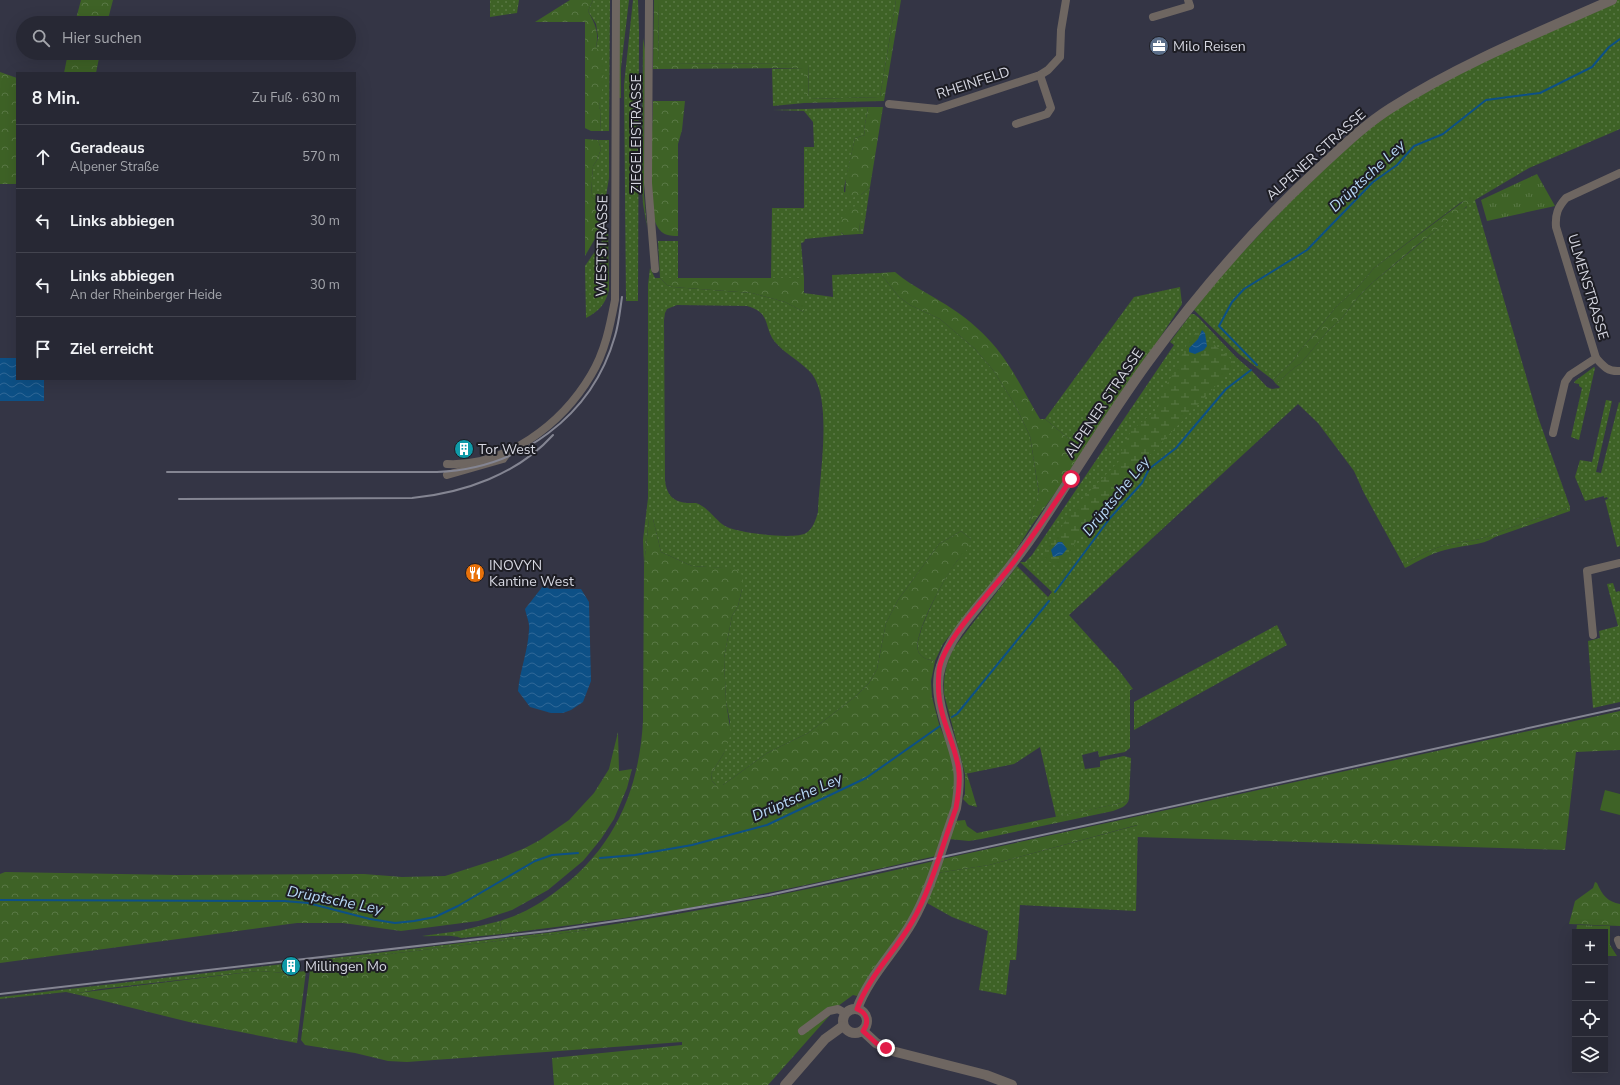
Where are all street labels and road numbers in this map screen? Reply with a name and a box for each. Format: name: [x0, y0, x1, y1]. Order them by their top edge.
street label: RHEINFELD: [934, 62, 1012, 104]
street label: ZIEGELEISTRASSE: [627, 74, 646, 194]
street label: ALPENER STRASSE: [1262, 105, 1370, 205]
street label: WESTSTRASSE: [592, 195, 612, 297]
street label: ULMENSTRASSE: [1563, 232, 1613, 342]
street label: ALPENER STRASSE: [1060, 345, 1148, 461]

